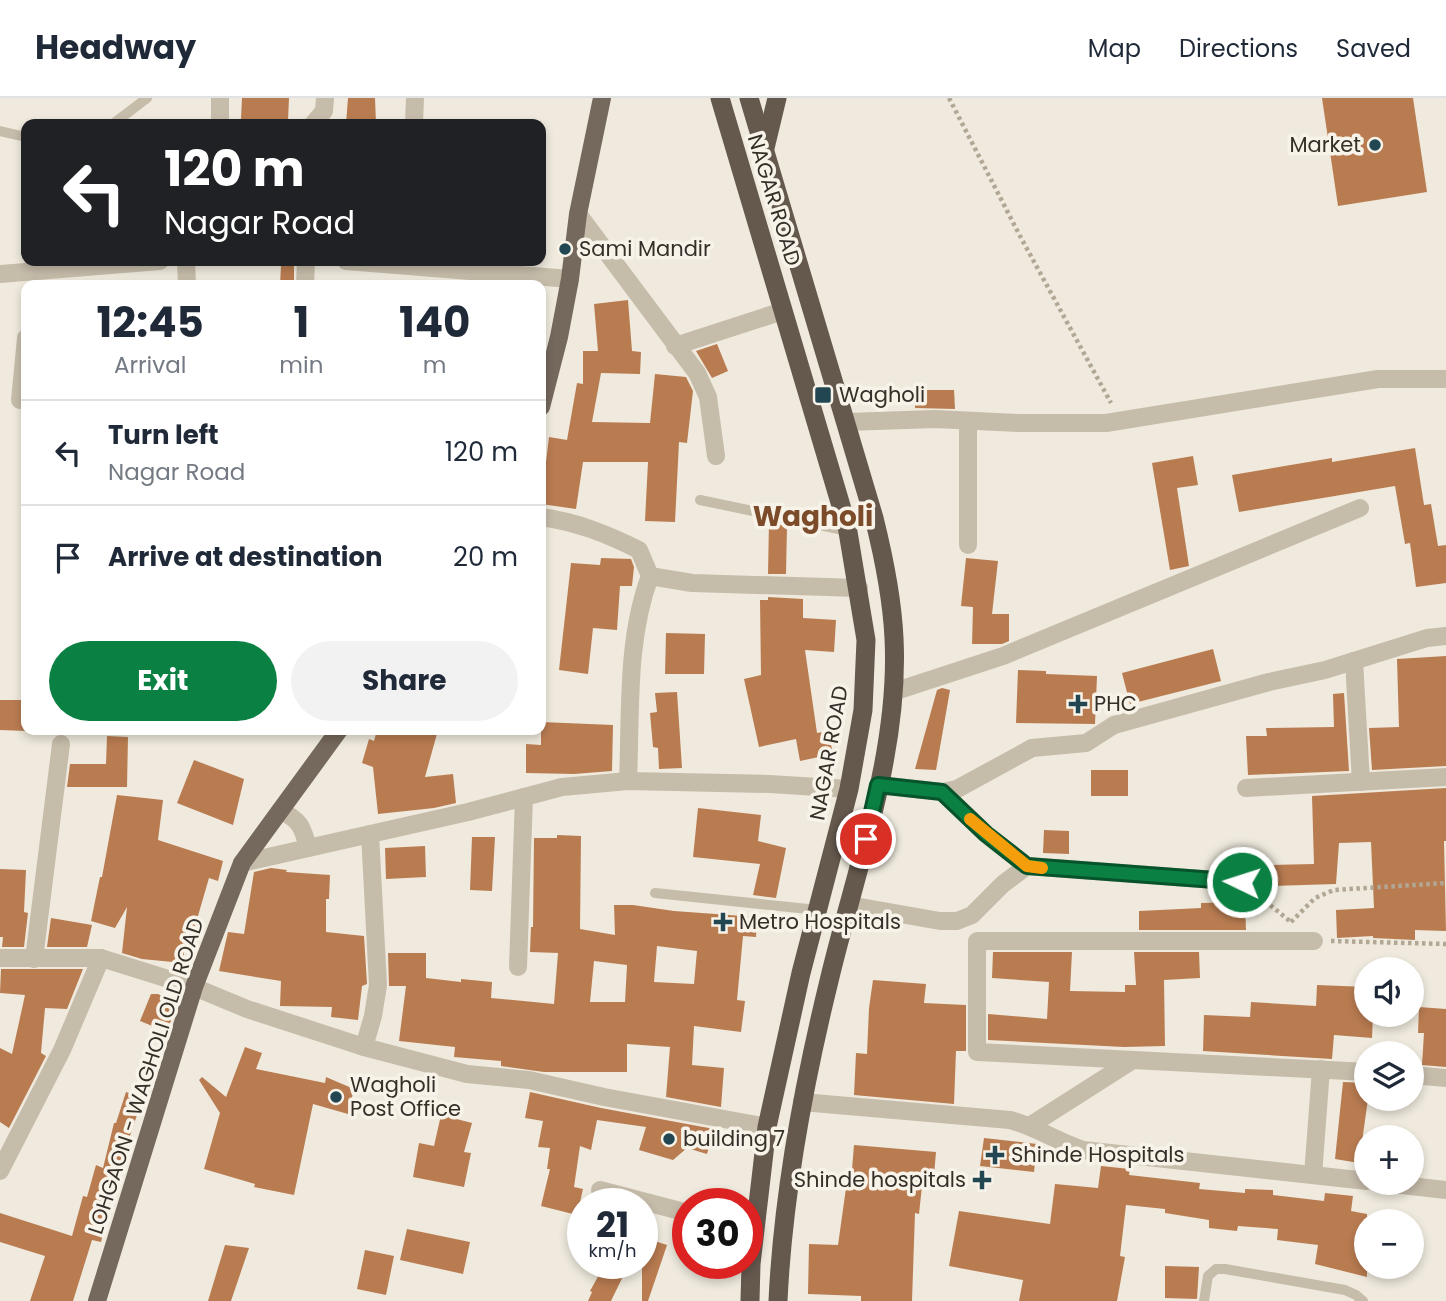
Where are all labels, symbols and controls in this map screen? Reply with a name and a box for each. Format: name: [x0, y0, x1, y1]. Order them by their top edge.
text: Headway: [35, 24, 196, 71]
text: Map: [1088, 32, 1141, 65]
text: Directions: [1179, 32, 1298, 65]
text: Saved: [1336, 32, 1411, 65]
place label: Market: [1289, 130, 1361, 159]
street label: NAGAR ROAD: [741, 131, 808, 269]
text: 120 m: [164, 135, 305, 203]
marker: Market: [1367, 137, 1383, 153]
icon: left: [49, 147, 140, 238]
text: Nagar Road: [164, 200, 355, 245]
place label: Sami Mandir: [579, 234, 711, 263]
marker: Sami Mandir: [557, 241, 573, 257]
text: 12:45: [96, 293, 204, 352]
text: 1: [293, 293, 309, 352]
text: 140: [399, 293, 471, 352]
text: Arrival: [114, 349, 186, 381]
text: min: [279, 349, 323, 381]
text: m: [423, 349, 447, 381]
place label: Wagholi: [839, 380, 925, 409]
marker: Wagholi: [813, 385, 833, 405]
text: Turn left: [108, 417, 219, 453]
icon: left: [49, 434, 87, 472]
text: 120 m: [445, 434, 518, 470]
text: Nagar Road: [108, 456, 245, 488]
district label: Wagholi: [753, 497, 873, 536]
icon: arrive: [49, 539, 87, 577]
text: Arrive at destination: [108, 539, 383, 575]
text: 20 m: [453, 539, 518, 575]
button: Exit: [49, 641, 277, 721]
button: Share: [291, 641, 518, 721]
street label: NAGAR ROAD: [802, 683, 855, 822]
place label: PHC: [1094, 689, 1137, 718]
marker: PHC: [1068, 694, 1088, 714]
pin: [836, 809, 896, 869]
icon: arrive: [847, 820, 885, 858]
position arrow: [1205, 845, 1279, 919]
place label: Metro Hospitals: [739, 907, 901, 936]
marker: Metro Hospitals: [713, 912, 733, 932]
street label: LOHGAON - WAGHOLI OLD ROAD: [81, 914, 210, 1238]
map controls: [1354, 957, 1424, 1279]
button: sound: [1354, 957, 1424, 1027]
button: layers: [1354, 1041, 1424, 1111]
place label: Wagholi Post Office: [350, 1070, 461, 1123]
marker: Wagholi Post Office: [328, 1089, 344, 1105]
place label: building 7: [683, 1124, 785, 1153]
button: +: [1354, 1125, 1424, 1195]
marker: building 7: [661, 1131, 677, 1147]
place label: Shinde Hospitals: [1011, 1140, 1184, 1169]
marker: Shinde Hospitals: [985, 1145, 1005, 1165]
place label: Shinde hospitals: [794, 1165, 966, 1194]
marker: Shinde hospitals: [972, 1170, 992, 1190]
speed limit sign: 30: [672, 1188, 763, 1279]
text: 21: [596, 1200, 629, 1249]
button: −: [1354, 1209, 1424, 1279]
text: km/h: [589, 1238, 636, 1263]

